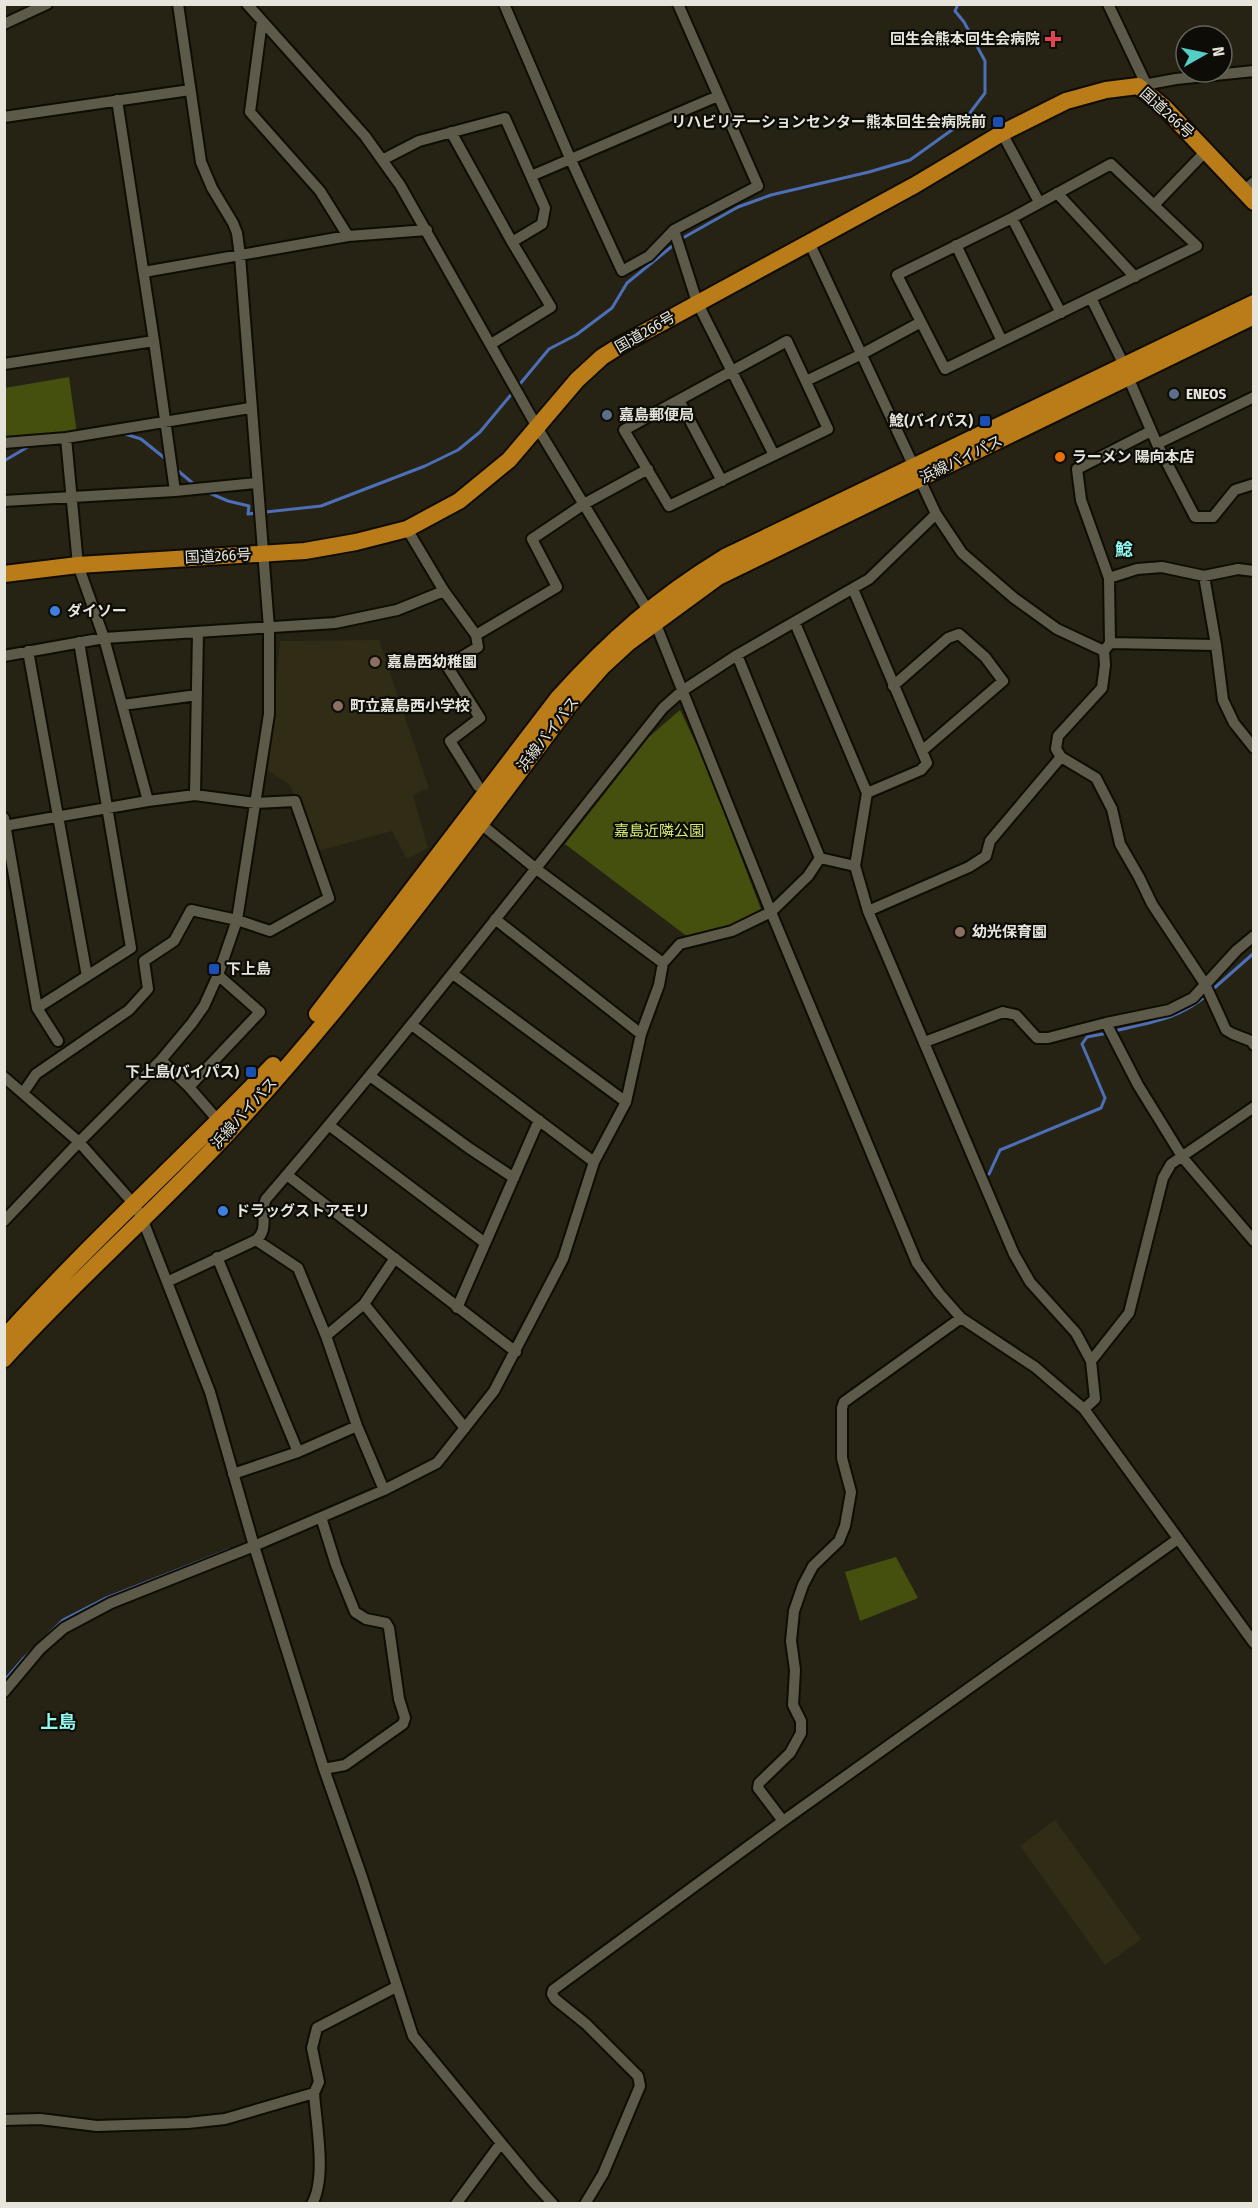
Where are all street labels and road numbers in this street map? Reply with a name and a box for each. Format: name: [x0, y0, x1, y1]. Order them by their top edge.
street label: 国道266号: [1136, 84, 1198, 142]
street label: 国道266号: [612, 308, 678, 356]
street label: 浜線バイパス: [917, 431, 1005, 487]
street label: 国道266号: [184, 545, 252, 567]
street label: 浜線バイパス: [513, 693, 583, 775]
street label: 浜線バイパス: [207, 1074, 281, 1152]

